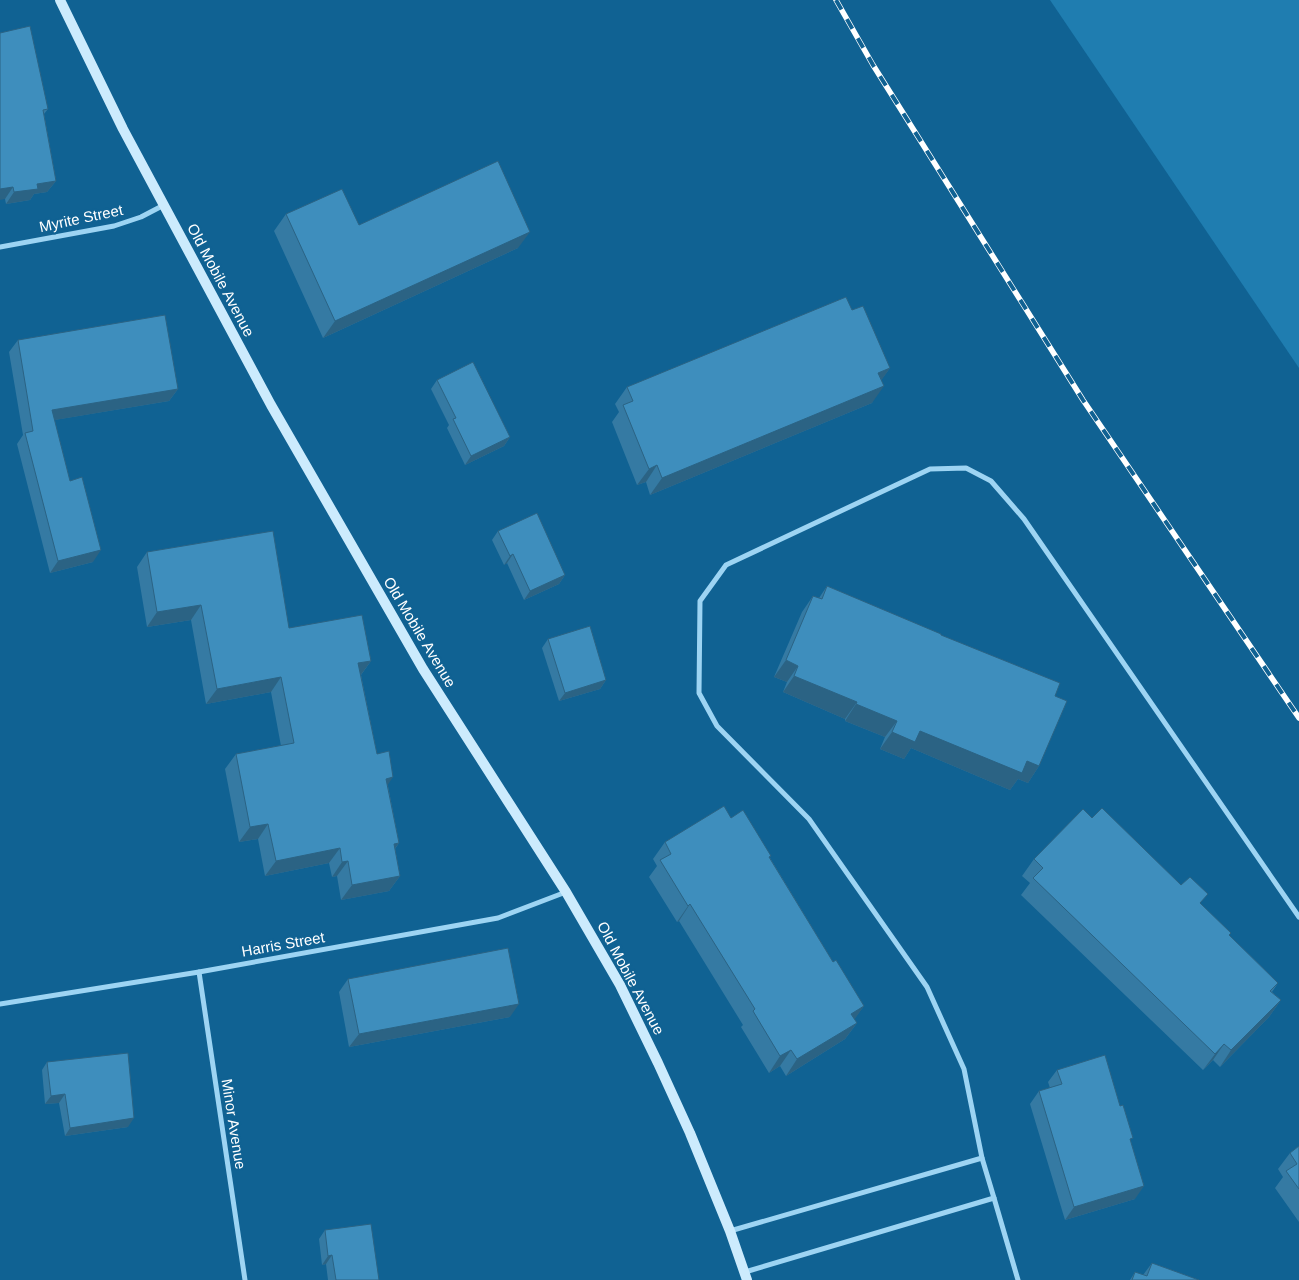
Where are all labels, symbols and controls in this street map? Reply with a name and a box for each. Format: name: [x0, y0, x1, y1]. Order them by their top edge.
street label: Myrite Street: [38, 201, 125, 235]
street label: Old Mobile Avenue: [184, 221, 258, 339]
street label: Old Mobile Avenue: [380, 574, 460, 690]
street label: Old Mobile Avenue: [594, 919, 668, 1037]
street label: Harris Street: [240, 928, 327, 960]
street label: Minor Avenue: [218, 1078, 250, 1170]

